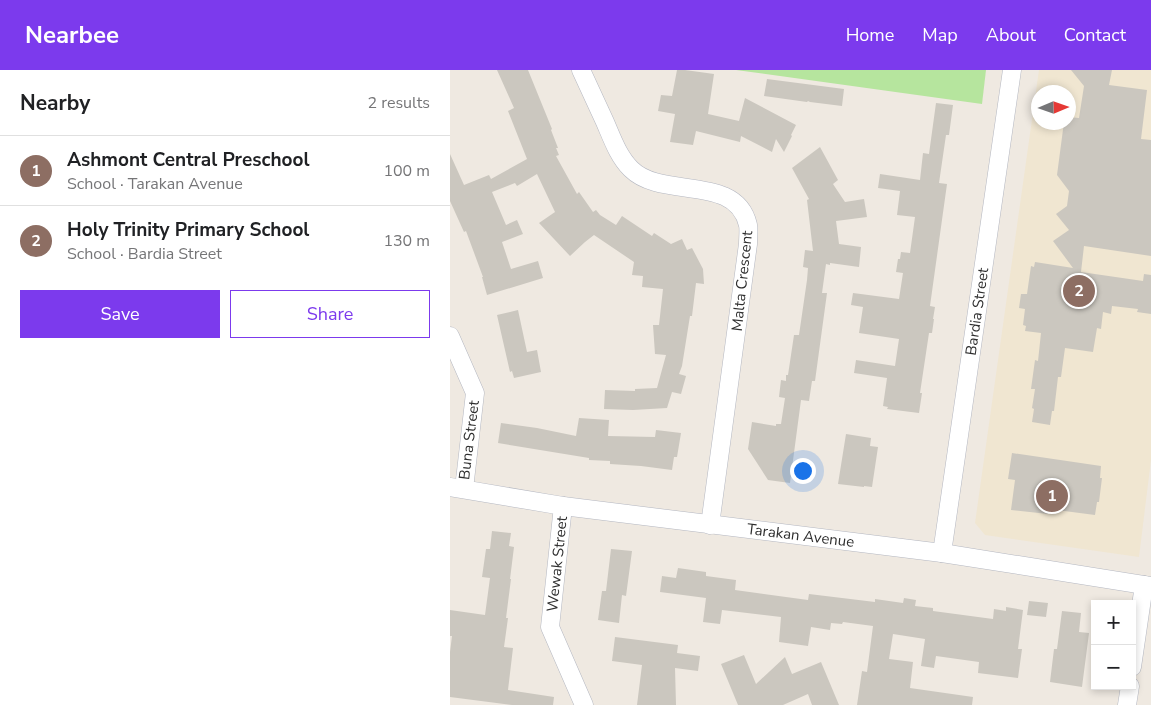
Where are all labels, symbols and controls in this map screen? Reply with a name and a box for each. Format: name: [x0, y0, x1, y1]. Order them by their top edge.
text: Nearbee: [25, 19, 119, 51]
text: Home: [846, 23, 894, 47]
text: Map: [922, 23, 958, 47]
text: About: [986, 23, 1036, 47]
text: Contact: [1064, 23, 1126, 47]
north arrow: [1031, 85, 1076, 130]
text: Nearby: [20, 89, 90, 117]
text: 2 results: [368, 92, 430, 114]
text: Ashmont Central Preschool: [67, 147, 310, 173]
text: 1: [31, 160, 41, 182]
text: 100 m: [383, 160, 430, 182]
text: School · Tarakan Avenue: [67, 173, 243, 195]
text: Holy Trinity Primary School: [67, 217, 309, 243]
street label: Malta Crescent: [727, 229, 757, 332]
text: 2: [31, 230, 41, 252]
text: 130 m: [383, 230, 430, 252]
text: School · Bardia Street: [67, 243, 222, 265]
street label: Bardia Street: [961, 266, 993, 357]
pin: 2: [1063, 272, 1095, 310]
button: Save: [20, 290, 220, 338]
button: Share: [230, 290, 430, 338]
street label: Buna Street: [454, 398, 484, 481]
your location: [790, 458, 816, 484]
pin: 1: [1036, 477, 1068, 515]
street label: Wewak Street: [542, 514, 572, 613]
street label: Tarakan Avenue: [746, 519, 855, 552]
map controls: [1091, 600, 1136, 690]
button: +: [1091, 600, 1136, 645]
button: −: [1091, 645, 1136, 690]

